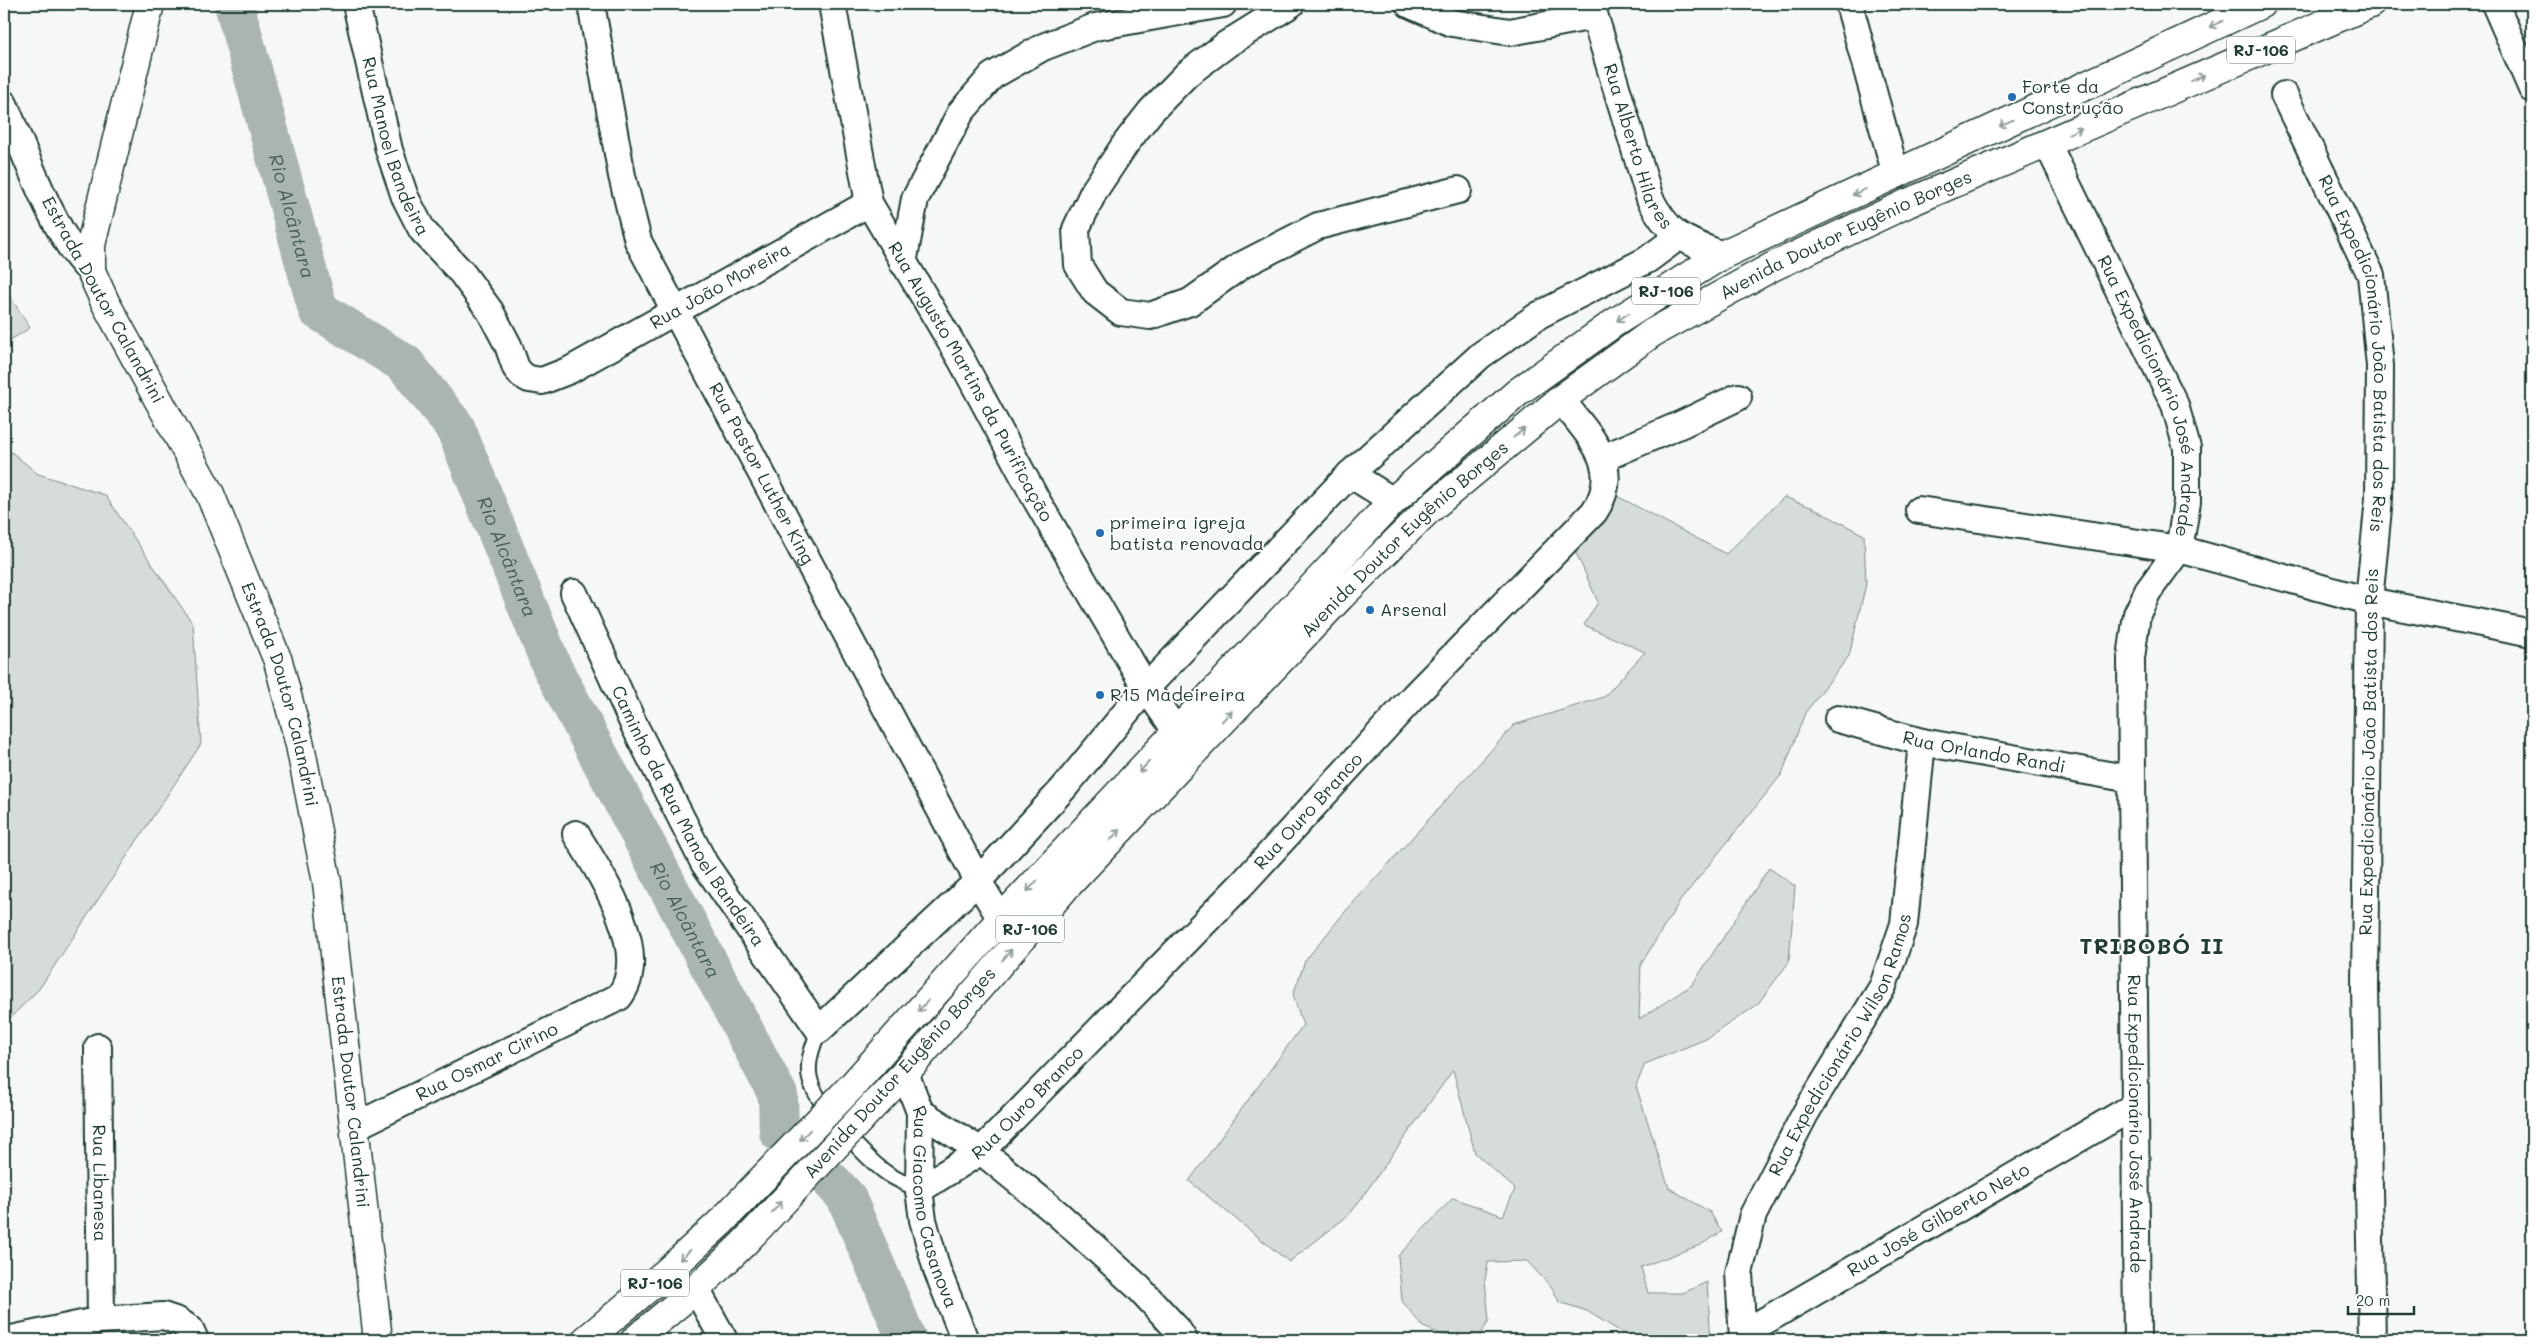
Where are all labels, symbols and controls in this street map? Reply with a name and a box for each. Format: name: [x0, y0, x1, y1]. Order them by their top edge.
one-way arrow: [2209, 20, 2224, 30]
road number: RJ-106: [2227, 36, 2295, 64]
street label: Rua Manoel Bandeira: [357, 54, 436, 239]
street label: Rua Alberto Hilares: [1599, 60, 1679, 234]
one-way arrow: [2190, 72, 2205, 82]
place label: Forte da Construção: [2022, 74, 2124, 119]
marker: Forte da Construção: [2006, 91, 2018, 103]
one-way arrow: [1999, 119, 2014, 129]
one-way arrow: [2067, 126, 2082, 135]
water label: Rio Alcântara: [264, 151, 322, 281]
street label: Avenida Doutor Eugênio Borges: [1715, 164, 1975, 305]
street label: Rua Expedicionário João Batista dos Reis: [2313, 171, 2393, 533]
one-way arrow: [1852, 188, 1867, 198]
street label: Estrada Doutor Calandrini: [37, 192, 171, 407]
street label: Rua João Moreira: [645, 236, 795, 334]
street label: Rua Augusto Martins da Purificação: [883, 237, 1060, 526]
street label: Rua Expedicionário José Andrade: [2093, 251, 2200, 539]
road number: RJ-106: [1632, 278, 1700, 304]
one-way arrow: [1616, 312, 1630, 323]
street label: Rua Pastor Luther King: [704, 378, 821, 568]
one-way arrow: [1512, 427, 1525, 438]
street label: Avenida Doutor Eugênio Borges: [1295, 435, 1513, 642]
water label: Rio Alcântara: [472, 492, 544, 621]
place label: primeira igreja batista renovada: [1110, 510, 1264, 555]
marker: primeira igreja batista renovada: [1094, 527, 1106, 539]
street label: Rua Expedicionário João Batista dos Reis: [2353, 568, 2383, 936]
street label: Estrada Doutor Calandrini: [236, 578, 325, 808]
place label: Arsenal: [1380, 597, 1447, 621]
marker: Arsenal: [1364, 604, 1376, 616]
street label: Caminho da Rua Manoel Bandeira: [607, 681, 771, 951]
place label: R15 Madeireira: [1110, 682, 1245, 706]
marker: R15 Madeireira: [1094, 689, 1106, 701]
one-way arrow: [1221, 710, 1233, 723]
street label: Rua Orlando Randi: [1900, 724, 2067, 778]
street label: Rua Ouro Branco: [1248, 747, 1368, 874]
one-way arrow: [1138, 761, 1150, 774]
one-way arrow: [1109, 829, 1121, 841]
water label: Rio Alcântara: [645, 857, 727, 982]
one-way arrow: [1026, 879, 1038, 892]
street label: Rua Expedicionário Wilson Ramos: [1762, 913, 1916, 1180]
road number: RJ-106: [996, 916, 1064, 942]
district label: TRIBOBÓ II: [2079, 931, 2225, 960]
one-way arrow: [1001, 949, 1012, 962]
street label: Avenida Doutor Eugênio Borges: [798, 962, 1001, 1183]
street label: Rua Expedicionário José Andrade: [2123, 974, 2149, 1274]
street label: Estrada Doutor Calandrini: [327, 975, 376, 1209]
one-way arrow: [918, 1000, 929, 1013]
street label: Rua Osmar Cirino: [411, 1016, 562, 1106]
street label: Rua Ouro Branco: [967, 1040, 1088, 1165]
street label: Rua Giacomo Casanova: [907, 1102, 964, 1311]
street label: Rua Libanesa: [88, 1124, 113, 1242]
one-way arrow: [799, 1129, 811, 1141]
street label: Rua José Gilberto Neto: [1842, 1157, 2034, 1282]
one-way arrow: [771, 1201, 783, 1214]
one-way arrow: [679, 1249, 692, 1261]
road number: RJ-106: [621, 1270, 689, 1296]
scale bar: [2348, 1284, 2415, 1316]
text: 20 m: [2356, 1290, 2390, 1310]

